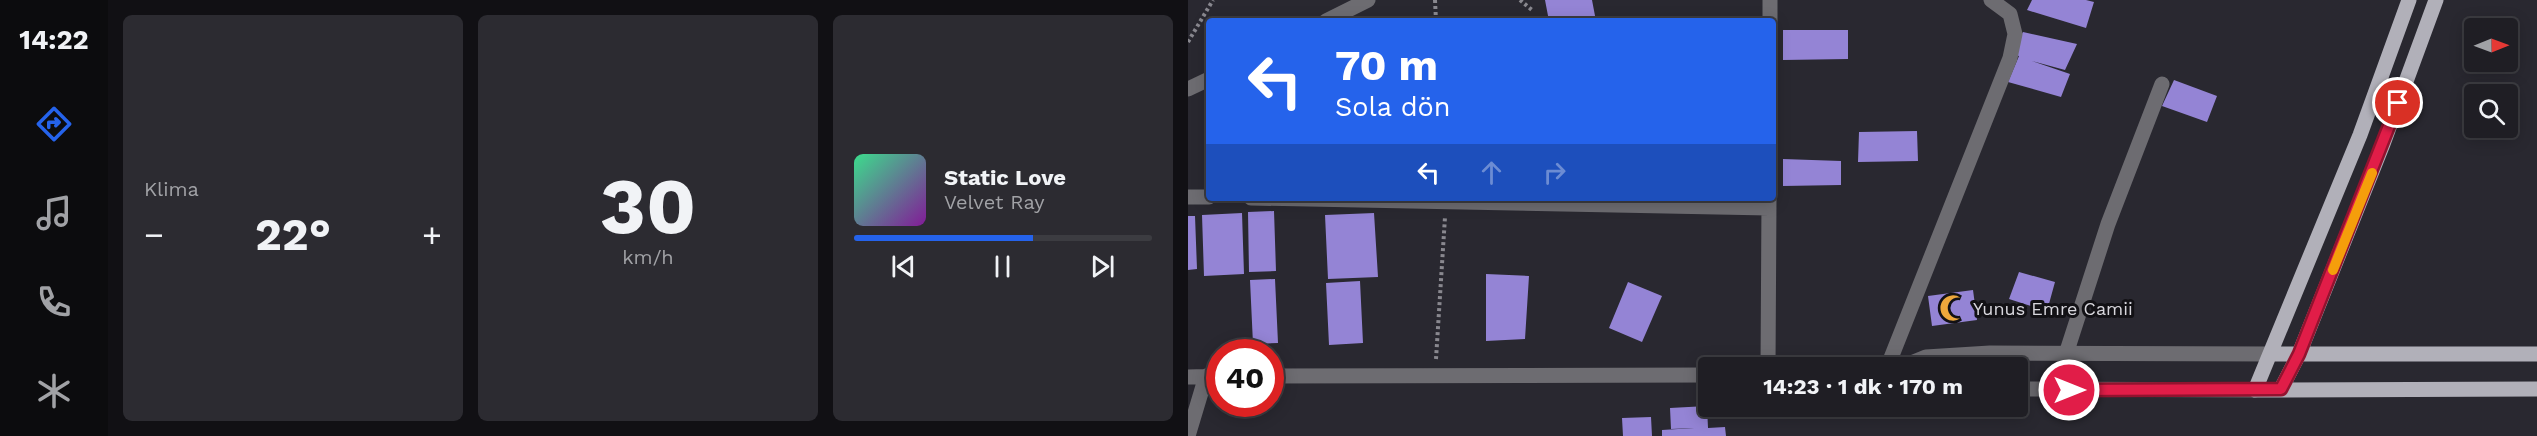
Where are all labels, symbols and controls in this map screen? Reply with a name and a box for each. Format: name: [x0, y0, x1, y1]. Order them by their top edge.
north arrow: [2464, 18, 2518, 72]
map controls: [2464, 18, 2518, 138]
text: 14:22: [19, 24, 89, 56]
text: 70 m: [1335, 41, 1438, 90]
icon: left: [1236, 42, 1314, 120]
pin: [2372, 77, 2423, 128]
button: search: [2464, 84, 2518, 138]
icon: arrive: [2381, 86, 2414, 119]
text: Sola dön: [1335, 91, 1450, 123]
icon: directions: [33, 103, 75, 145]
icon: left: [1412, 156, 1445, 189]
icon: ahead: [1475, 156, 1508, 189]
icon: right: [1538, 156, 1571, 189]
text: 30: [600, 160, 696, 252]
text: Static Love: [944, 165, 1066, 190]
text: Klima: [144, 177, 199, 201]
text: Velvet Ray: [944, 190, 1045, 214]
icon: music: [33, 192, 75, 234]
text: 22°: [255, 208, 331, 261]
text: −: [144, 215, 164, 254]
text: +: [422, 215, 442, 254]
text: km/h: [622, 245, 674, 269]
icon: previous: [887, 250, 920, 283]
icon: pause: [986, 250, 1019, 283]
icon: next: [1086, 250, 1119, 283]
icon: phone: [33, 281, 75, 323]
mosque icon: Yunus Emre Camii: [1938, 293, 1968, 323]
place label: Yunus Emre Camii: [1973, 298, 2133, 319]
speed limit sign: 40: [1206, 339, 1284, 417]
position arrow: [2037, 358, 2101, 422]
icon: climate: [33, 370, 75, 412]
text: 14:23 · 1 dk · 170 m: [1763, 374, 1963, 399]

